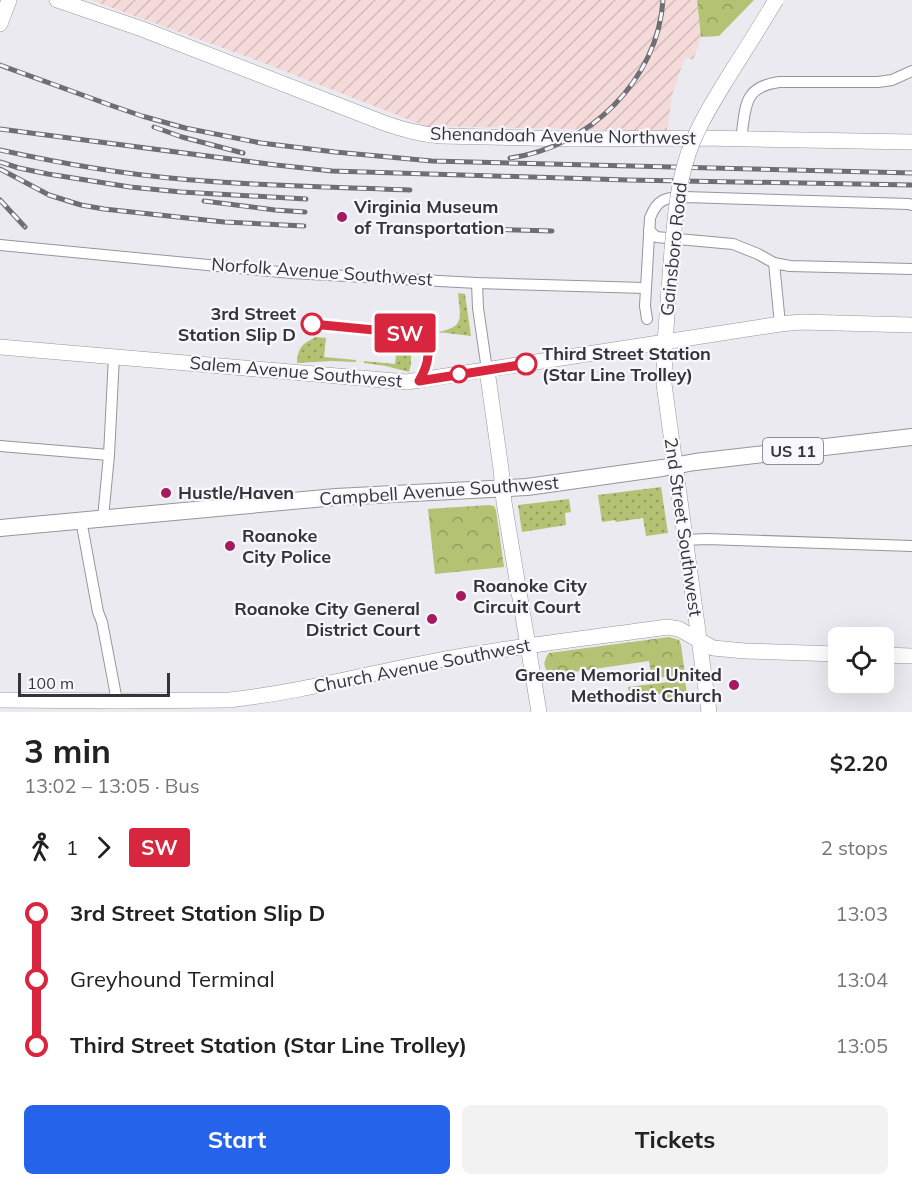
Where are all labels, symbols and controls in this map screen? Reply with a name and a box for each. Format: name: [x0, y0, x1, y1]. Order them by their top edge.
street label: Shenandoah Avenue Northwest: [430, 122, 696, 149]
street label: Gainsboro Road: [655, 181, 692, 317]
place label: Virginia Museum of Transportation: [353, 195, 504, 239]
marker: Virginia Museum of Transportation: [335, 210, 349, 224]
street label: Norfolk Avenue Southwest: [211, 252, 433, 291]
place label: 3rd Street Station Slip D: [178, 302, 296, 346]
marker: 3rd Street Station Slip D: [301, 313, 323, 335]
line badge: SW: [378, 314, 432, 352]
text: SW: [387, 320, 423, 346]
place label: Third Street Station (Star Line Trolley): [542, 342, 711, 386]
street label: Salem Avenue Southwest: [189, 351, 403, 392]
marker: Third Street Station (Star Line Trolley): [515, 353, 537, 375]
unlabelled marker: [450, 365, 468, 383]
street label: 2nd Street Southwest: [660, 436, 707, 618]
road number: US 11: [763, 438, 823, 464]
street label: Campbell Avenue Southwest: [319, 471, 559, 510]
place label: Hustle/Haven: [178, 481, 294, 504]
marker: Hustle/Haven: [159, 486, 173, 500]
place label: Roanoke City Police: [242, 524, 331, 568]
marker: Roanoke City Police: [223, 539, 237, 553]
place label: Roanoke City Circuit Court: [473, 574, 587, 618]
marker: Roanoke City Circuit Court: [454, 589, 468, 603]
place label: Roanoke City General District Court: [234, 597, 420, 641]
marker: Roanoke City General District Court: [425, 612, 439, 626]
map controls: [828, 627, 894, 693]
button: locate: [828, 627, 894, 693]
street label: Church Avenue Southwest: [312, 633, 532, 698]
place label: Greene Memorial United Methodist Church: [515, 663, 722, 707]
scale bar: [18, 670, 170, 698]
text: 100 m: [27, 673, 74, 693]
marker: Greene Memorial United Methodist Church: [727, 678, 741, 692]
text: 3 min: [24, 730, 111, 771]
text: $2.20: [830, 749, 888, 777]
text: 13:02 – 13:05 · Bus: [24, 773, 200, 798]
icon: walk: [24, 831, 57, 864]
icon: forward: [87, 831, 120, 864]
text: SW: [141, 834, 178, 860]
text: 1: [66, 835, 78, 860]
text: 2 stops: [821, 835, 888, 860]
text: 3rd Street Station Slip D: [70, 899, 325, 927]
text: 13:03: [835, 901, 888, 926]
text: Greyhound Terminal: [70, 965, 275, 993]
text: 13:04: [835, 967, 888, 992]
text: Third Street Station (Star Line Trolley): [70, 1031, 467, 1059]
text: 13:05: [835, 1033, 888, 1058]
button: Start: [24, 1105, 450, 1174]
button: Tickets: [462, 1105, 888, 1174]

